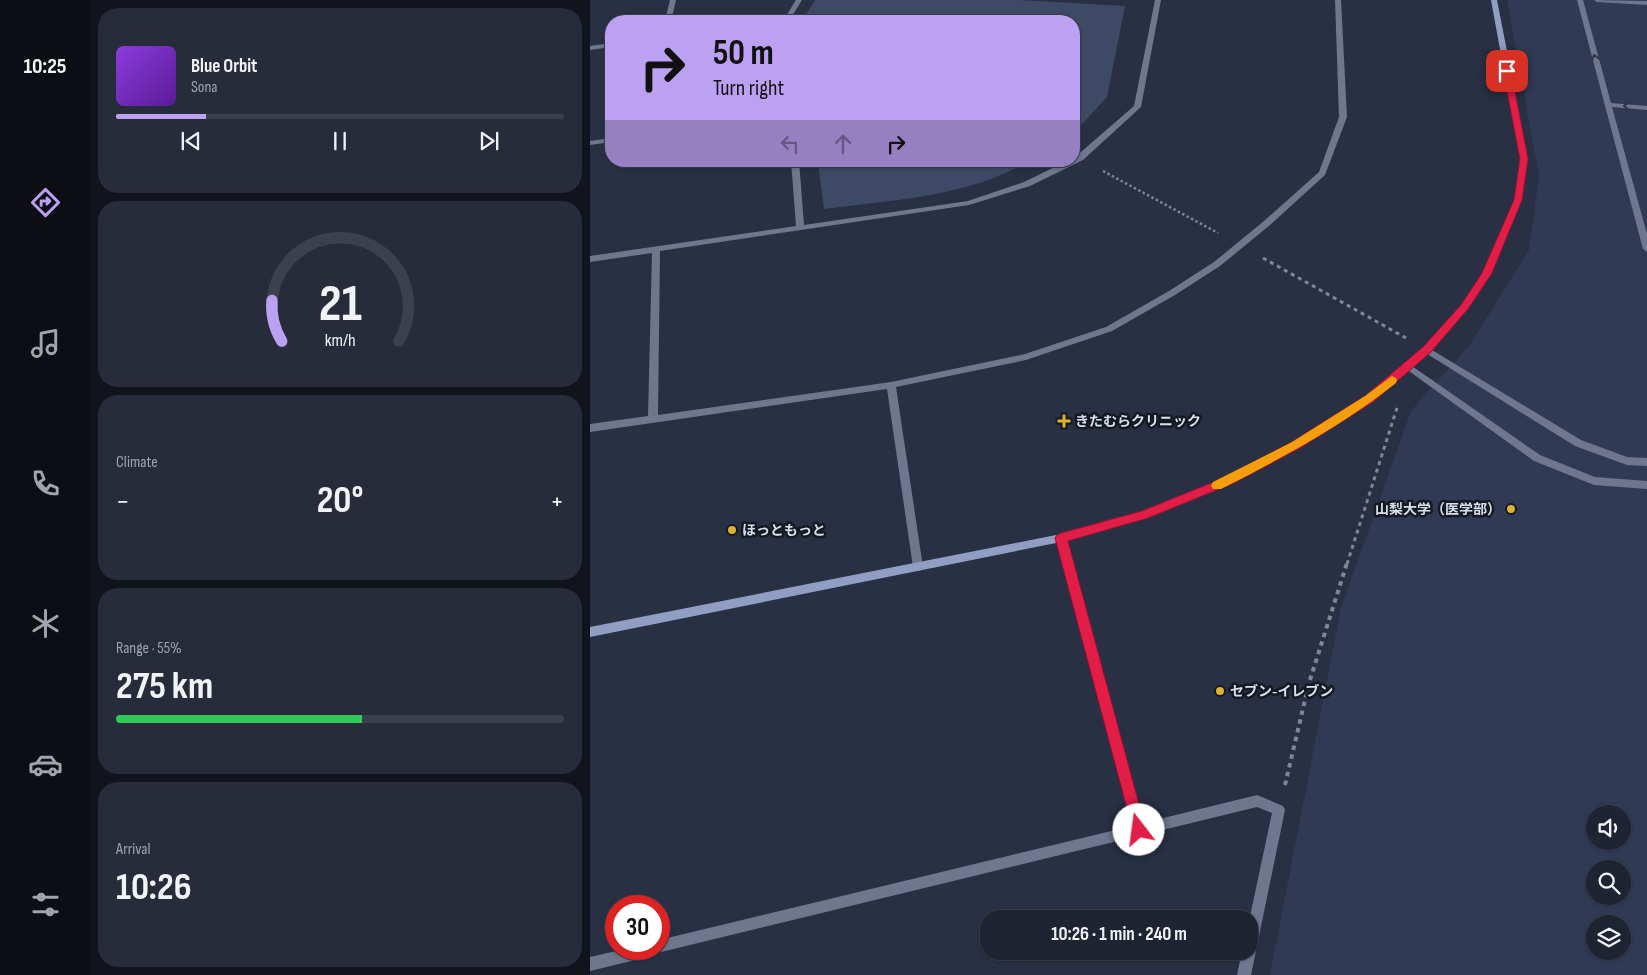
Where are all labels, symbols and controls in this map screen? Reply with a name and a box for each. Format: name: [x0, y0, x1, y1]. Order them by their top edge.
text: 50 m: [713, 32, 774, 75]
icon: right: [630, 35, 695, 100]
pin: [1486, 50, 1528, 92]
text: 10:25: [23, 53, 67, 80]
one-way arrow: [1590, 53, 1601, 62]
text: Blue Orbit: [191, 55, 257, 78]
icon: arrive: [1493, 57, 1521, 85]
text: Turn right: [713, 75, 784, 102]
text: Sona: [191, 78, 218, 97]
one-way arrow: [1623, 101, 1631, 112]
icon: previous: [177, 127, 205, 155]
icon: pause: [326, 127, 354, 155]
icon: next: [475, 127, 503, 155]
icon: left: [776, 130, 804, 158]
icon: ahead: [829, 130, 857, 158]
icon: right: [882, 130, 910, 158]
icon: directions: [28, 185, 63, 220]
text: 21: [318, 273, 362, 336]
icon: music: [28, 326, 63, 361]
text: km/h: [325, 330, 355, 351]
place label: きたむらクリニック: [1075, 413, 1201, 430]
marker: きたむらクリニック: [1057, 414, 1071, 428]
text: Climate: [116, 453, 158, 472]
icon: phone: [28, 466, 63, 501]
text: 20°: [317, 478, 363, 523]
text: −: [116, 485, 130, 518]
text: +: [550, 485, 564, 518]
place label: 山梨大学（医学部）: [1375, 501, 1501, 518]
marker: 山梨大学（医学部）: [1505, 503, 1517, 515]
place label: ほっともっと: [742, 522, 826, 539]
marker: ほっともっと: [726, 524, 738, 536]
icon: climate: [28, 606, 63, 641]
text: Range · 55%: [116, 639, 182, 658]
text: 275 km: [116, 664, 213, 709]
place label: セブン-イレブン: [1230, 683, 1333, 700]
marker: セブン-イレブン: [1214, 685, 1226, 697]
icon: car: [28, 747, 63, 782]
position arrow: [1112, 803, 1164, 855]
map controls: [1586, 805, 1631, 960]
button: sound: [1586, 805, 1631, 850]
text: Arrival: [116, 840, 150, 859]
button: search: [1586, 860, 1631, 905]
text: 10:26: [116, 865, 192, 910]
icon: filters: [28, 887, 63, 922]
speed limit sign: 30: [605, 895, 670, 960]
button: layers: [1586, 915, 1631, 960]
text: 10:26 · 1 min · 240 m: [1051, 923, 1187, 946]

